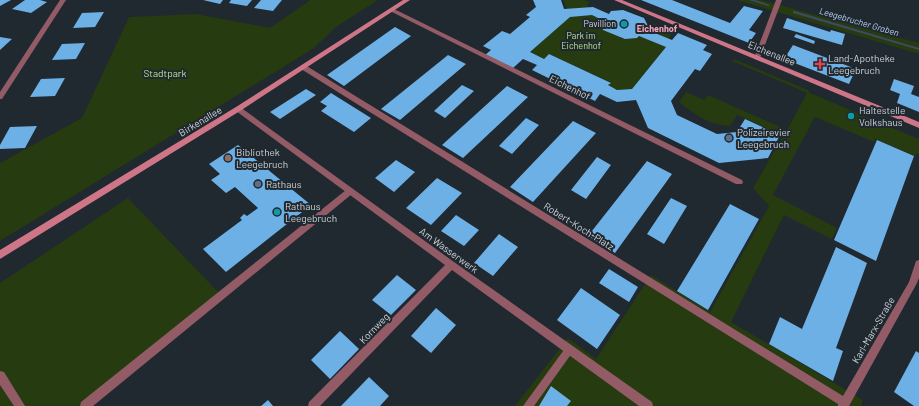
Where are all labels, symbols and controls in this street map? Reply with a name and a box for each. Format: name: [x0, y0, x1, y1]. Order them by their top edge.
water label: Leegebrucher Graben: [818, 5, 900, 38]
place label: Pavillion: [583, 18, 616, 29]
marker: Pavillion: [619, 19, 629, 29]
district label: Eichenhof: [637, 23, 678, 34]
park label: Park im Eichenhof: [561, 30, 601, 51]
street label: Eichenallee: [746, 38, 798, 68]
place label: Land-Apotheke Leegebruch: [828, 52, 895, 76]
marker: Land-Apotheke Leegebruch: [815, 59, 825, 69]
park label: Stadtpark: [144, 67, 186, 79]
street label: Eichenhof: [548, 72, 593, 102]
street label: Birkenallee: [176, 103, 224, 139]
place label: Haltestelle Volkshaus: [859, 104, 905, 128]
marker: Haltestelle Volkshaus: [846, 111, 856, 121]
place label: Polizeirevier Leegebruch: [737, 126, 791, 150]
marker: Polizeirevier Leegebruch: [724, 133, 734, 143]
place label: Bibliothek Leegebruch: [236, 146, 288, 170]
marker: Bibliothek Leegebruch: [223, 153, 233, 163]
place label: Rathaus: [266, 178, 302, 190]
marker: Rathaus: [253, 179, 263, 189]
place label: Rathaus Leegebruch: [285, 200, 337, 224]
street label: Robert-Koch-Platz: [542, 200, 617, 253]
marker: Rathaus Leegebruch: [272, 207, 282, 217]
street label: Am Wasserwerk: [417, 225, 481, 275]
street label: Karl-Marx-Straße: [849, 295, 897, 365]
street label: Kornweg: [356, 310, 392, 346]

